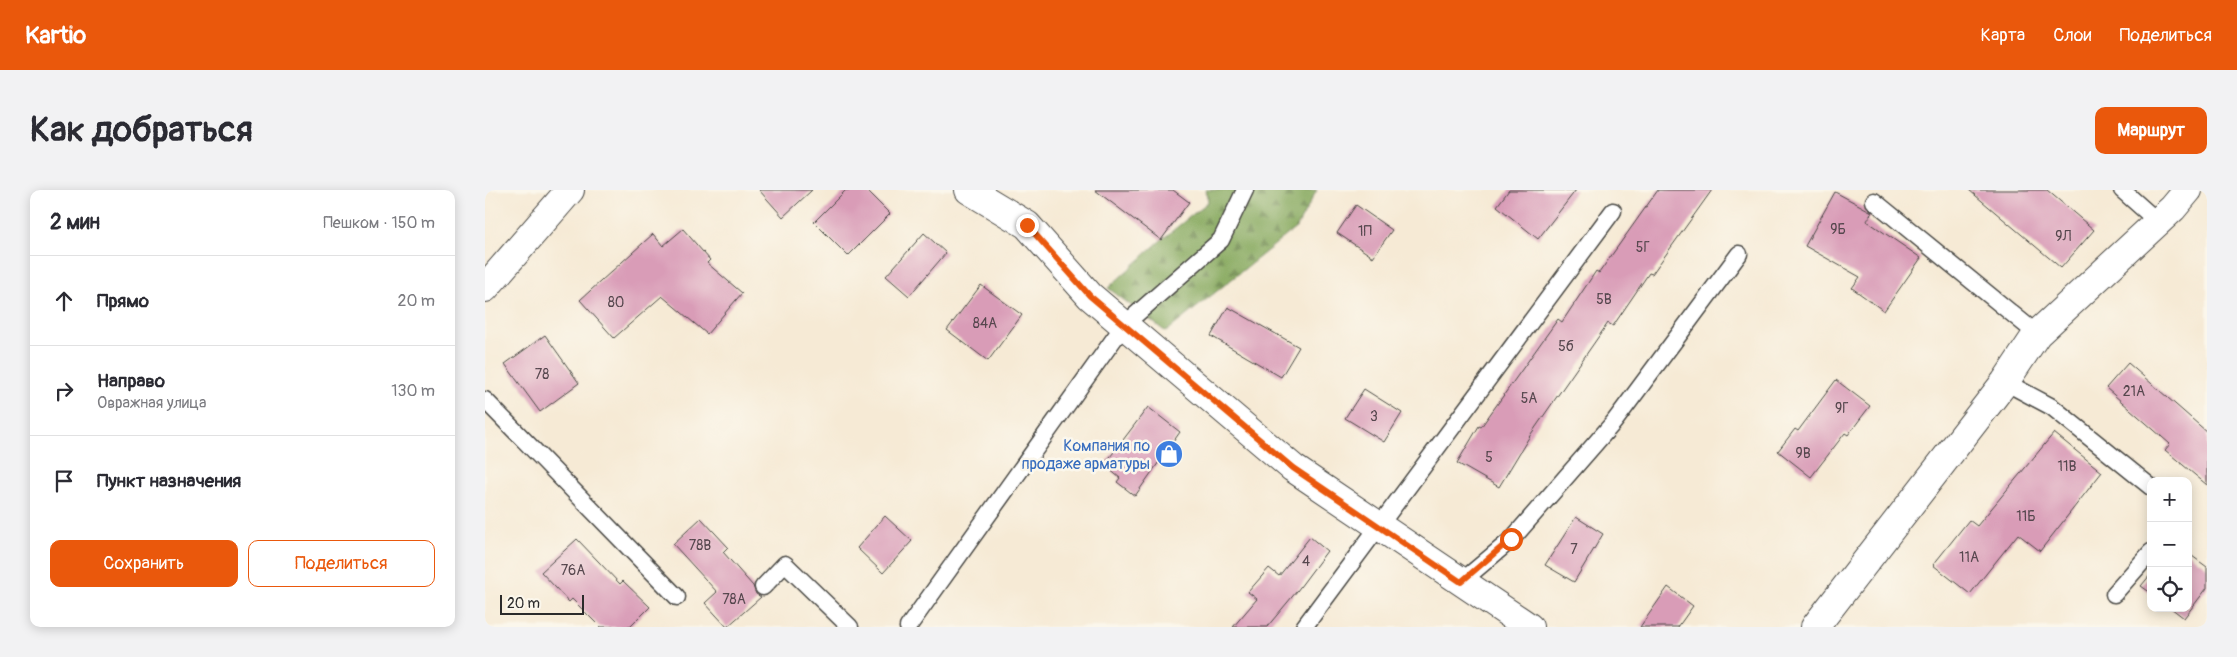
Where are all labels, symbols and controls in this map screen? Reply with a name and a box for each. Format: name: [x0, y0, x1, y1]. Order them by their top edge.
text: Kartio: [25, 21, 86, 50]
text: Карта: [1981, 24, 2025, 47]
text: Слои: [2053, 24, 2091, 47]
text: Поделиться: [2119, 24, 2212, 47]
button: Маршрут: [2095, 107, 2207, 154]
text: Как добраться: [30, 108, 253, 152]
text: 2 мин: [50, 209, 100, 236]
text: Пешком · 150 m: [323, 213, 435, 233]
route end: [1016, 214, 1039, 237]
house number: 9Б: [1830, 221, 1846, 238]
house number: 1П: [1358, 223, 1372, 240]
house number: 9Л: [2055, 228, 2071, 245]
house number: 5Г: [1636, 239, 1650, 256]
icon: ahead: [50, 287, 78, 315]
text: Прямо: [97, 289, 149, 313]
text: 20 m: [397, 291, 435, 311]
house number: 5В: [1596, 291, 1612, 308]
house number: 80: [608, 294, 624, 311]
house number: 84А: [973, 315, 997, 332]
house number: 5б: [1558, 338, 1574, 355]
house number: 78: [535, 366, 549, 383]
text: Направо: [97, 369, 165, 393]
icon: right: [50, 377, 78, 405]
text: 130 m: [391, 381, 435, 401]
house number: 21А: [2123, 383, 2145, 400]
house number: 5А: [1521, 390, 1537, 407]
text: Овражная улица: [97, 393, 207, 413]
house number: 9Г: [1835, 400, 1849, 417]
house number: 3: [1370, 408, 1378, 425]
place label: Компания по продаже арматуры: [1021, 436, 1150, 474]
shop icon: Компания по продаже арматуры: [1154, 439, 1184, 469]
house number: 9В: [1795, 445, 1811, 462]
house number: 5: [1485, 449, 1493, 466]
house number: 11В: [2058, 458, 2077, 475]
icon: arrive: [50, 467, 78, 495]
text: Пункт назначения: [97, 469, 241, 493]
map controls: [2147, 477, 2192, 612]
button: +: [2147, 477, 2192, 522]
house number: 11Б: [2016, 508, 2036, 525]
button: −: [2147, 522, 2192, 567]
route start: [1500, 528, 1523, 551]
house number: 78В: [689, 537, 711, 554]
button: Сохранить: [50, 540, 238, 587]
button: Поделиться: [248, 540, 435, 587]
house number: 7: [1570, 541, 1578, 558]
house number: 11А: [1959, 549, 1979, 566]
house number: 4: [1302, 553, 1310, 570]
house number: 76А: [561, 562, 585, 579]
button: locate: [2147, 567, 2192, 612]
house number: 78А: [722, 591, 746, 608]
scale bar: [500, 592, 584, 615]
text: 20 m: [507, 595, 540, 612]

